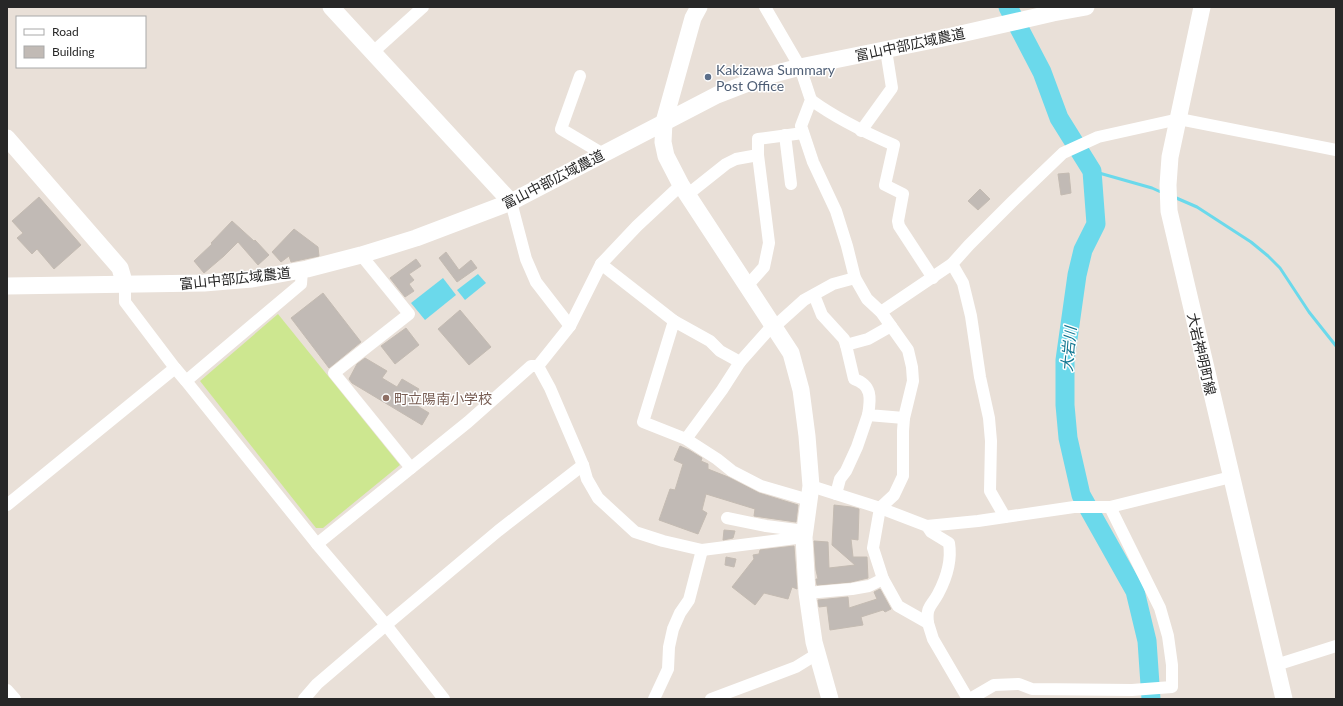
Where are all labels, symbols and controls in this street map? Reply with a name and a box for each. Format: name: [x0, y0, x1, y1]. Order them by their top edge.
legend: [16, 16, 146, 68]
text: Road: [52, 24, 79, 39]
street label: 富山中部広域農道: [853, 24, 967, 64]
text: Building: [52, 44, 95, 59]
place label: Kakizawa Summary Post Office: [716, 61, 836, 94]
marker: Kakizawa Summary Post Office: [703, 72, 713, 82]
street label: 富山中部広域農道: [499, 146, 607, 212]
street label: 富山中部広域農道: [178, 264, 292, 292]
street label: 大岩神明町線: [1184, 311, 1220, 397]
water label: 大岩川: [1057, 324, 1079, 372]
place label: 町立陽南小学校: [394, 390, 492, 407]
marker: 町立陽南小学校: [381, 393, 391, 403]

